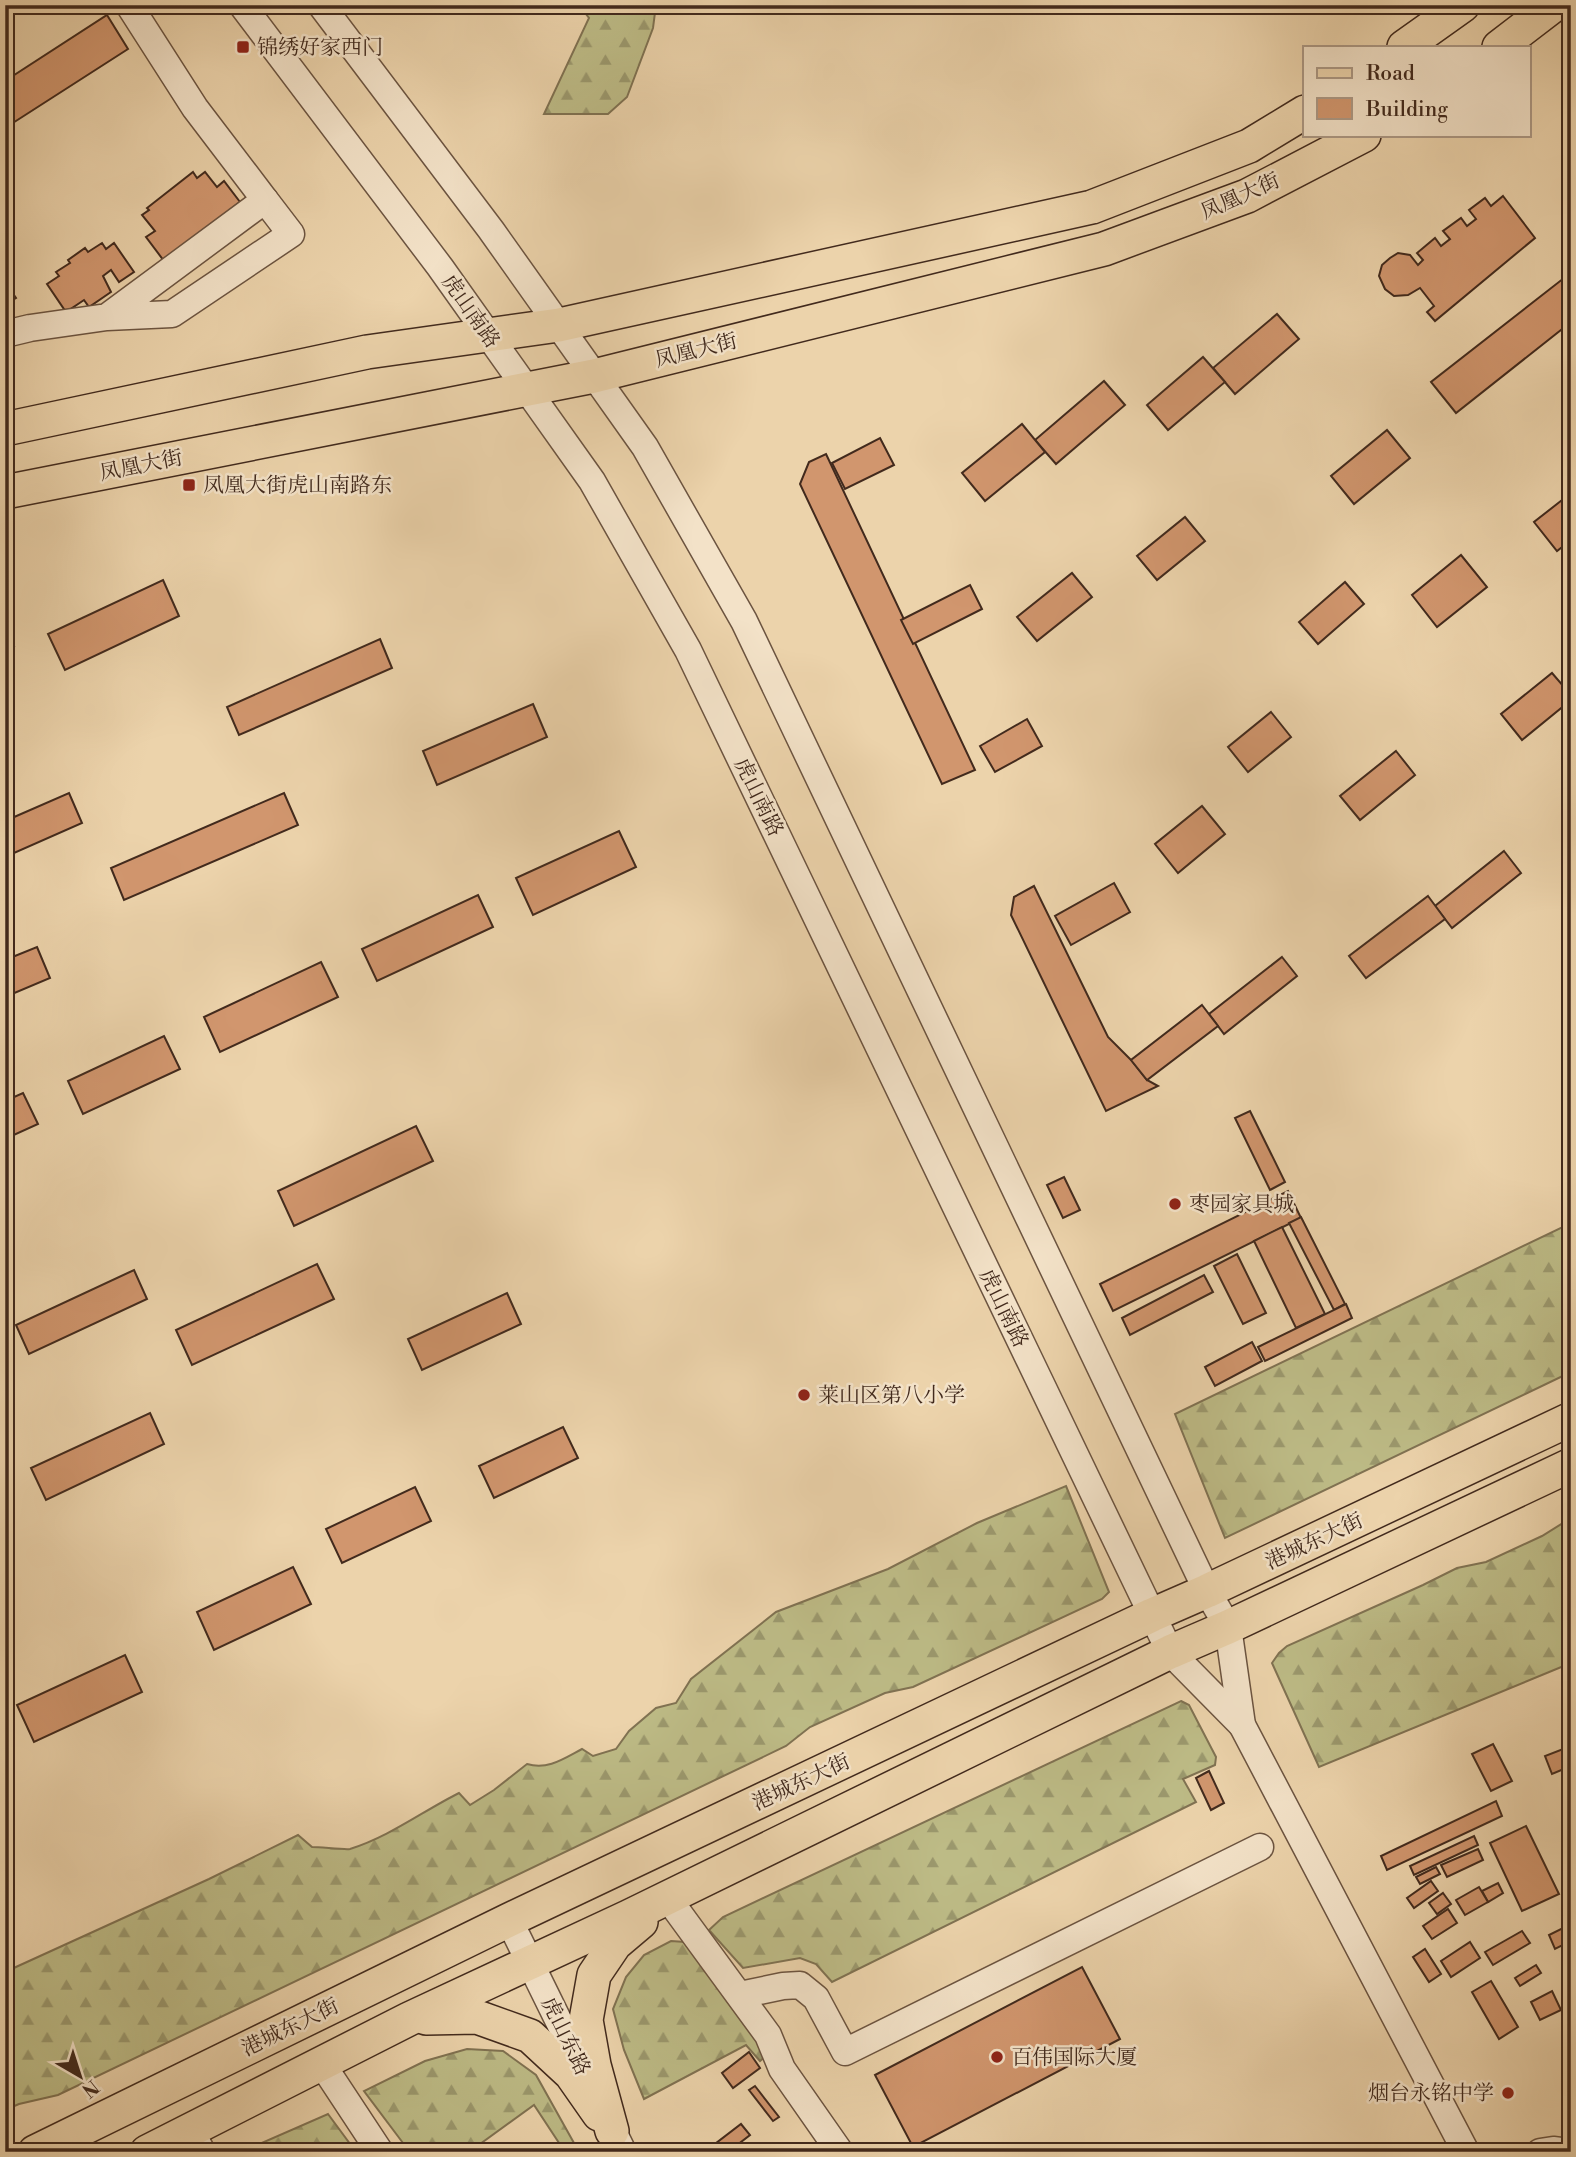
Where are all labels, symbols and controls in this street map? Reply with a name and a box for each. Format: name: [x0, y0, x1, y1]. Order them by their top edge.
place label: 锦绣好家西门: [257, 35, 383, 61]
marker: 锦绣好家西门: [235, 39, 251, 55]
legend: [1303, 46, 1530, 136]
text: Road: [1366, 61, 1415, 87]
text: Building: [1365, 97, 1448, 123]
street label: 凤凰大街: [1197, 168, 1284, 226]
street label: 虎山南路: [435, 270, 505, 353]
street label: 凤凰大街: [652, 328, 740, 374]
street label: 凤凰大街: [97, 445, 185, 487]
place label: 凤凰大街虎山南路东: [203, 473, 392, 499]
marker: 凤凰大街虎山南路东: [181, 477, 197, 493]
street label: 虎山南路: [728, 754, 788, 841]
place label: 枣园家具城: [1189, 1192, 1294, 1218]
marker: 枣园家具城: [1167, 1196, 1183, 1212]
street label: 虎山南路: [973, 1265, 1033, 1352]
place label: 莱山区第八小学: [818, 1383, 965, 1409]
marker: 莱山区第八小学: [796, 1387, 812, 1403]
street label: 港城东大街: [1261, 1508, 1367, 1576]
street label: 港城东大街: [748, 1749, 854, 1817]
street label: 港城东大街: [238, 1993, 343, 2063]
street label: 虎山东路: [535, 1993, 595, 2080]
north arrow: [46, 2042, 116, 2112]
place label: 百伟国际大厦: [1011, 2045, 1137, 2071]
marker: 百伟国际大厦: [989, 2049, 1005, 2065]
text: N: [77, 2074, 103, 2102]
place label: 烟台永铭中学: [1368, 2081, 1494, 2107]
marker: 烟台永铭中学: [1500, 2085, 1516, 2101]

